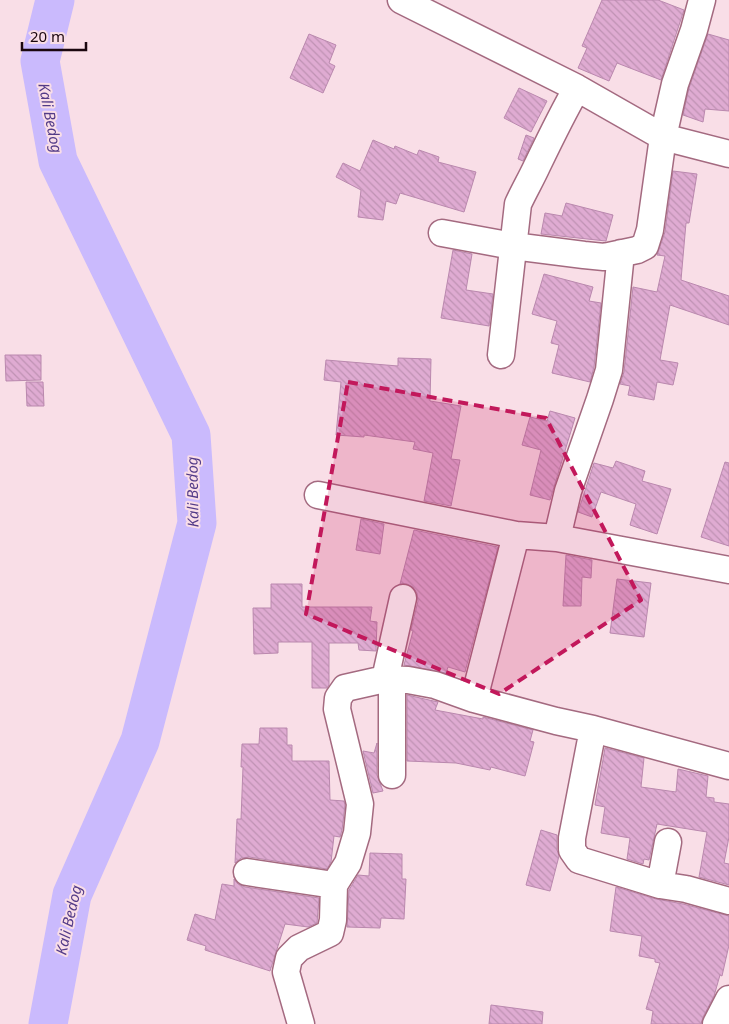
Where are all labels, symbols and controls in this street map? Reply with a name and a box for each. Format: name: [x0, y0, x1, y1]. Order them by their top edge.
scale bar: [22, 20, 86, 52]
text: 20 m: [30, 26, 65, 46]
water label: Kali Bedog: [34, 81, 68, 155]
water label: Kali Bedog: [181, 456, 203, 528]
water label: Kali Bedog: [50, 883, 86, 957]

